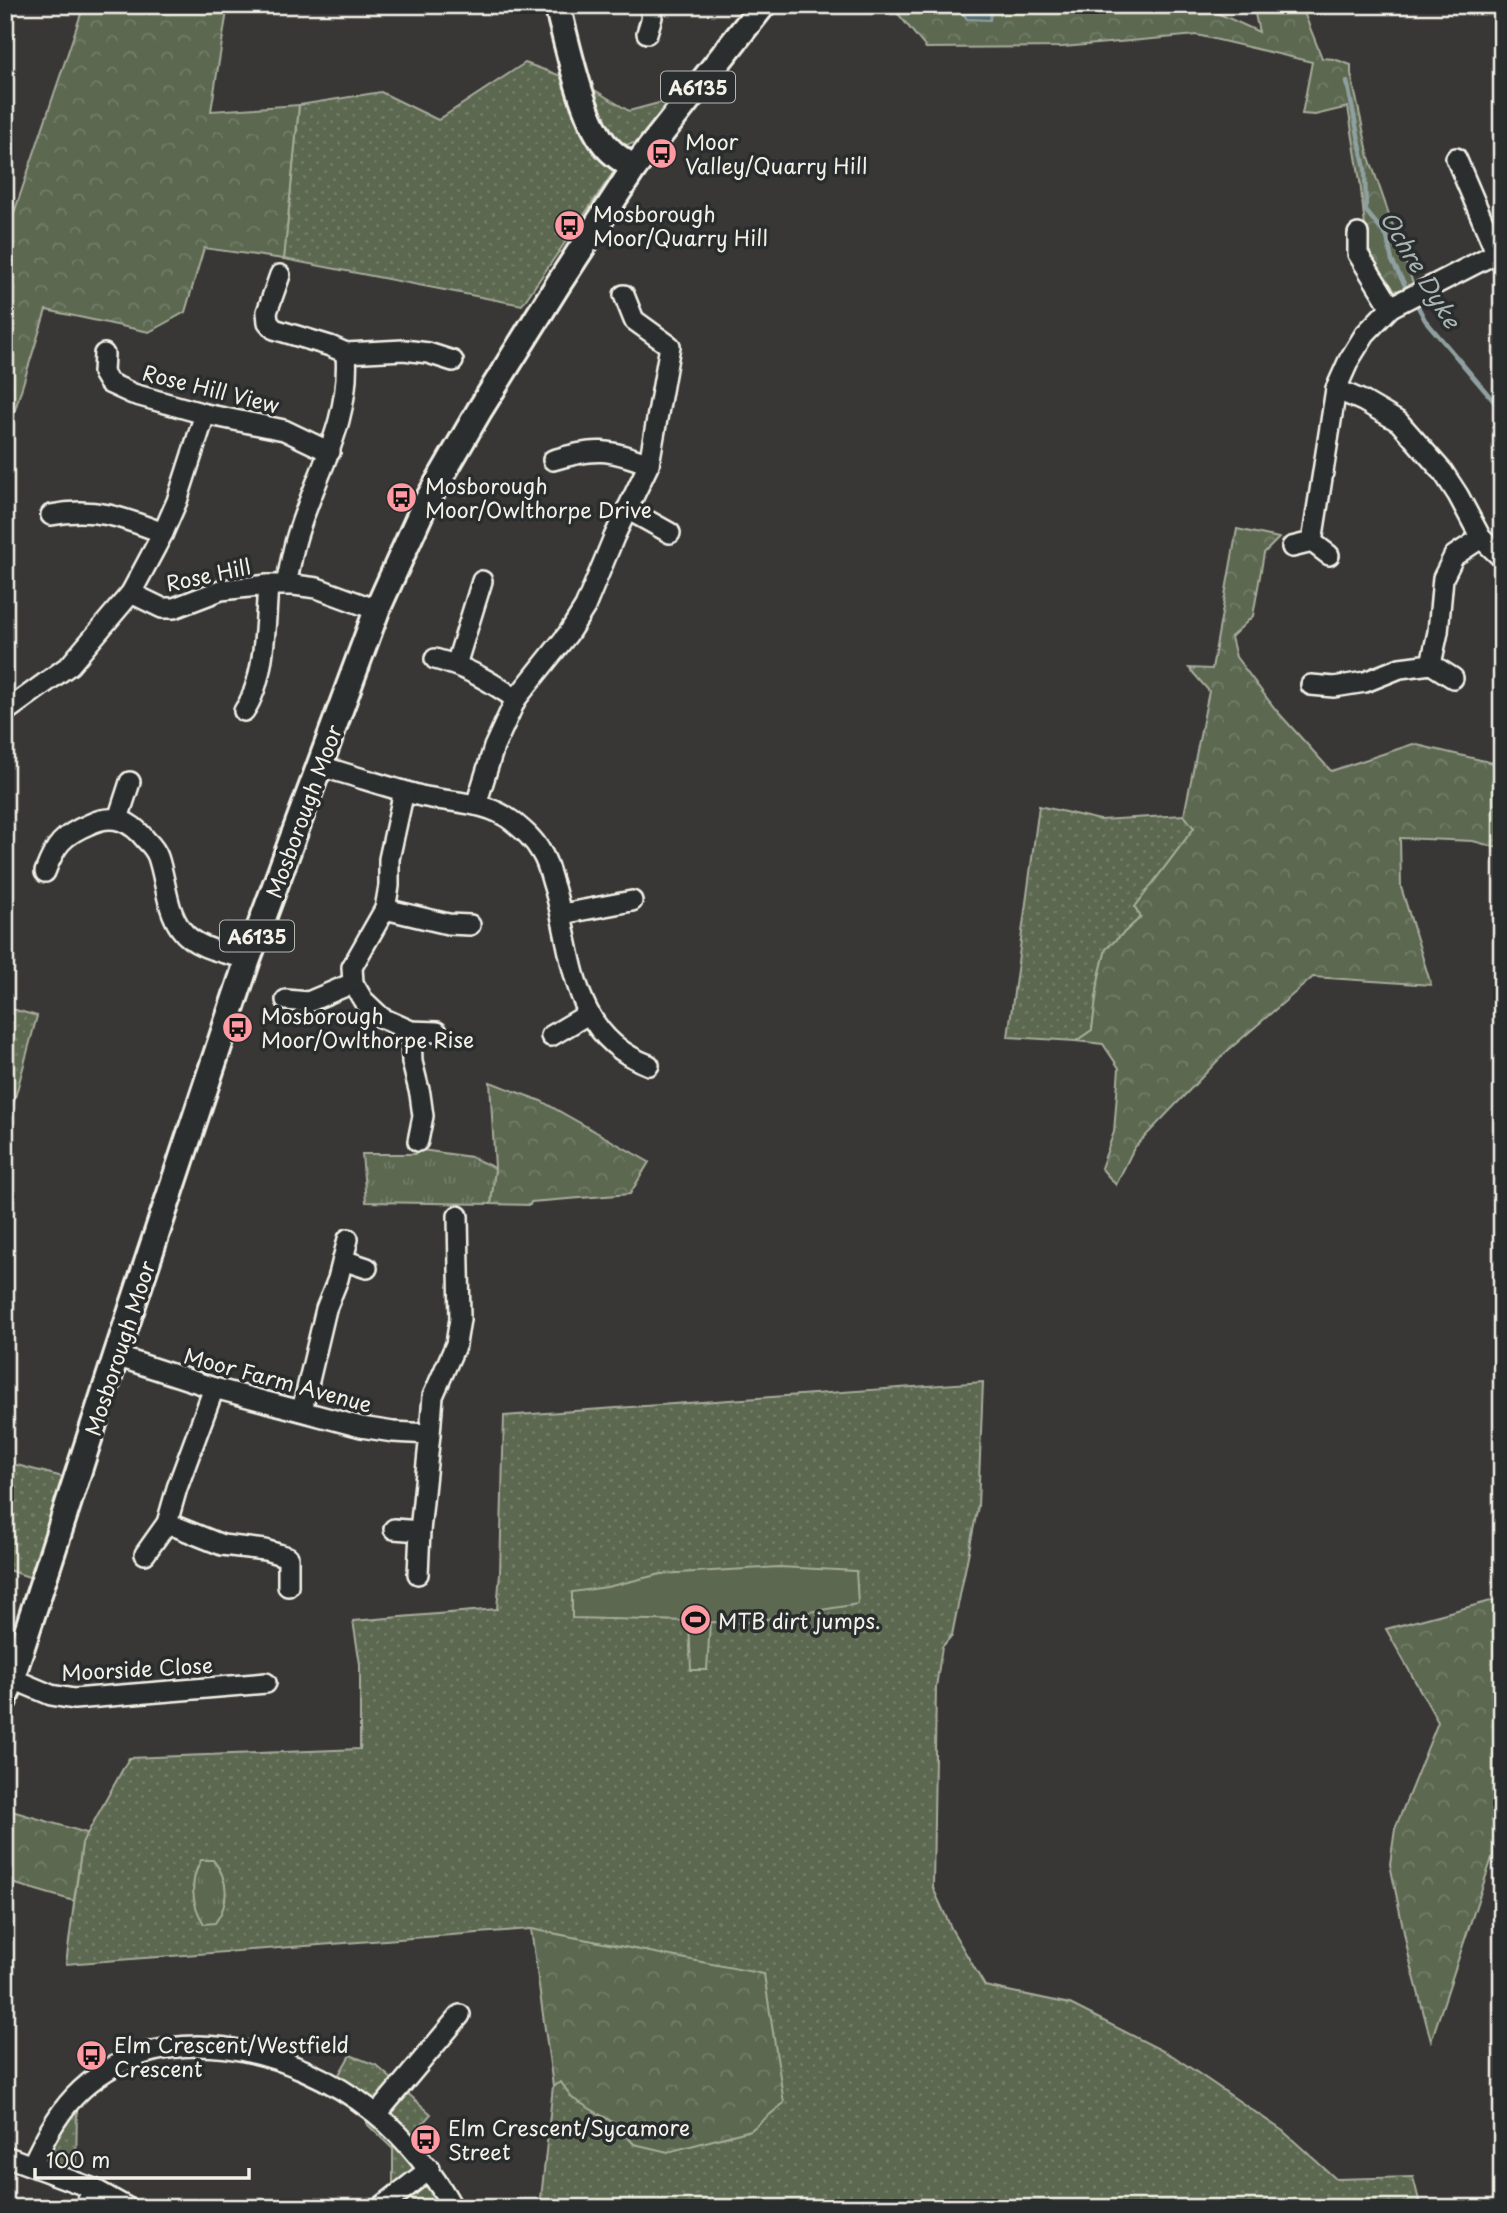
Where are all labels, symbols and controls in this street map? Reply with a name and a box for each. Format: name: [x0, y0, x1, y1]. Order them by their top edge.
road number: A6135: [661, 72, 735, 102]
place label: Moor Valley/Quarry Hill: [685, 125, 867, 181]
bus stop icon: Moor Valley/Quarry Hill: [645, 136, 679, 170]
place label: Mosborough Moor/Quarry Hill: [593, 197, 768, 253]
water label: Ochre Dyke: [1372, 204, 1471, 336]
bus stop icon: Mosborough Moor/Quarry Hill: [553, 208, 587, 242]
street label: Rose Hill View: [139, 356, 283, 420]
place label: Mosborough Moor/Owlthorpe Drive: [425, 469, 652, 525]
bus stop icon: Mosborough Moor/Owlthorpe Drive: [385, 480, 419, 514]
street label: Rose Hill: [163, 549, 253, 599]
street label: Mosborough Moor: [257, 720, 349, 902]
road number: A6135: [220, 920, 294, 952]
place label: Mosborough Moor/Owlthorpe Rise: [261, 999, 474, 1055]
bus stop icon: Mosborough Moor/Owlthorpe Rise: [221, 1010, 255, 1044]
street label: Mosborough Moor: [76, 1256, 162, 1440]
street label: Moor Farm Avenue: [180, 1338, 376, 1420]
sports icon: MTB dirt jumps.: [678, 1603, 712, 1637]
place label: MTB dirt jumps.: [718, 1604, 881, 1636]
street label: Moorside Close: [60, 1648, 214, 1688]
place label: Elm Crescent/Westfield Crescent: [114, 2028, 349, 2084]
bus stop icon: Elm Crescent/Westfield Crescent: [74, 2039, 108, 2073]
place label: Elm Crescent/Sycamore Street: [448, 2111, 690, 2167]
bus stop icon: Elm Crescent/Sycamore Street: [408, 2122, 442, 2156]
scale bar: [35, 2136, 248, 2180]
text: 100 m: [46, 2143, 110, 2175]

